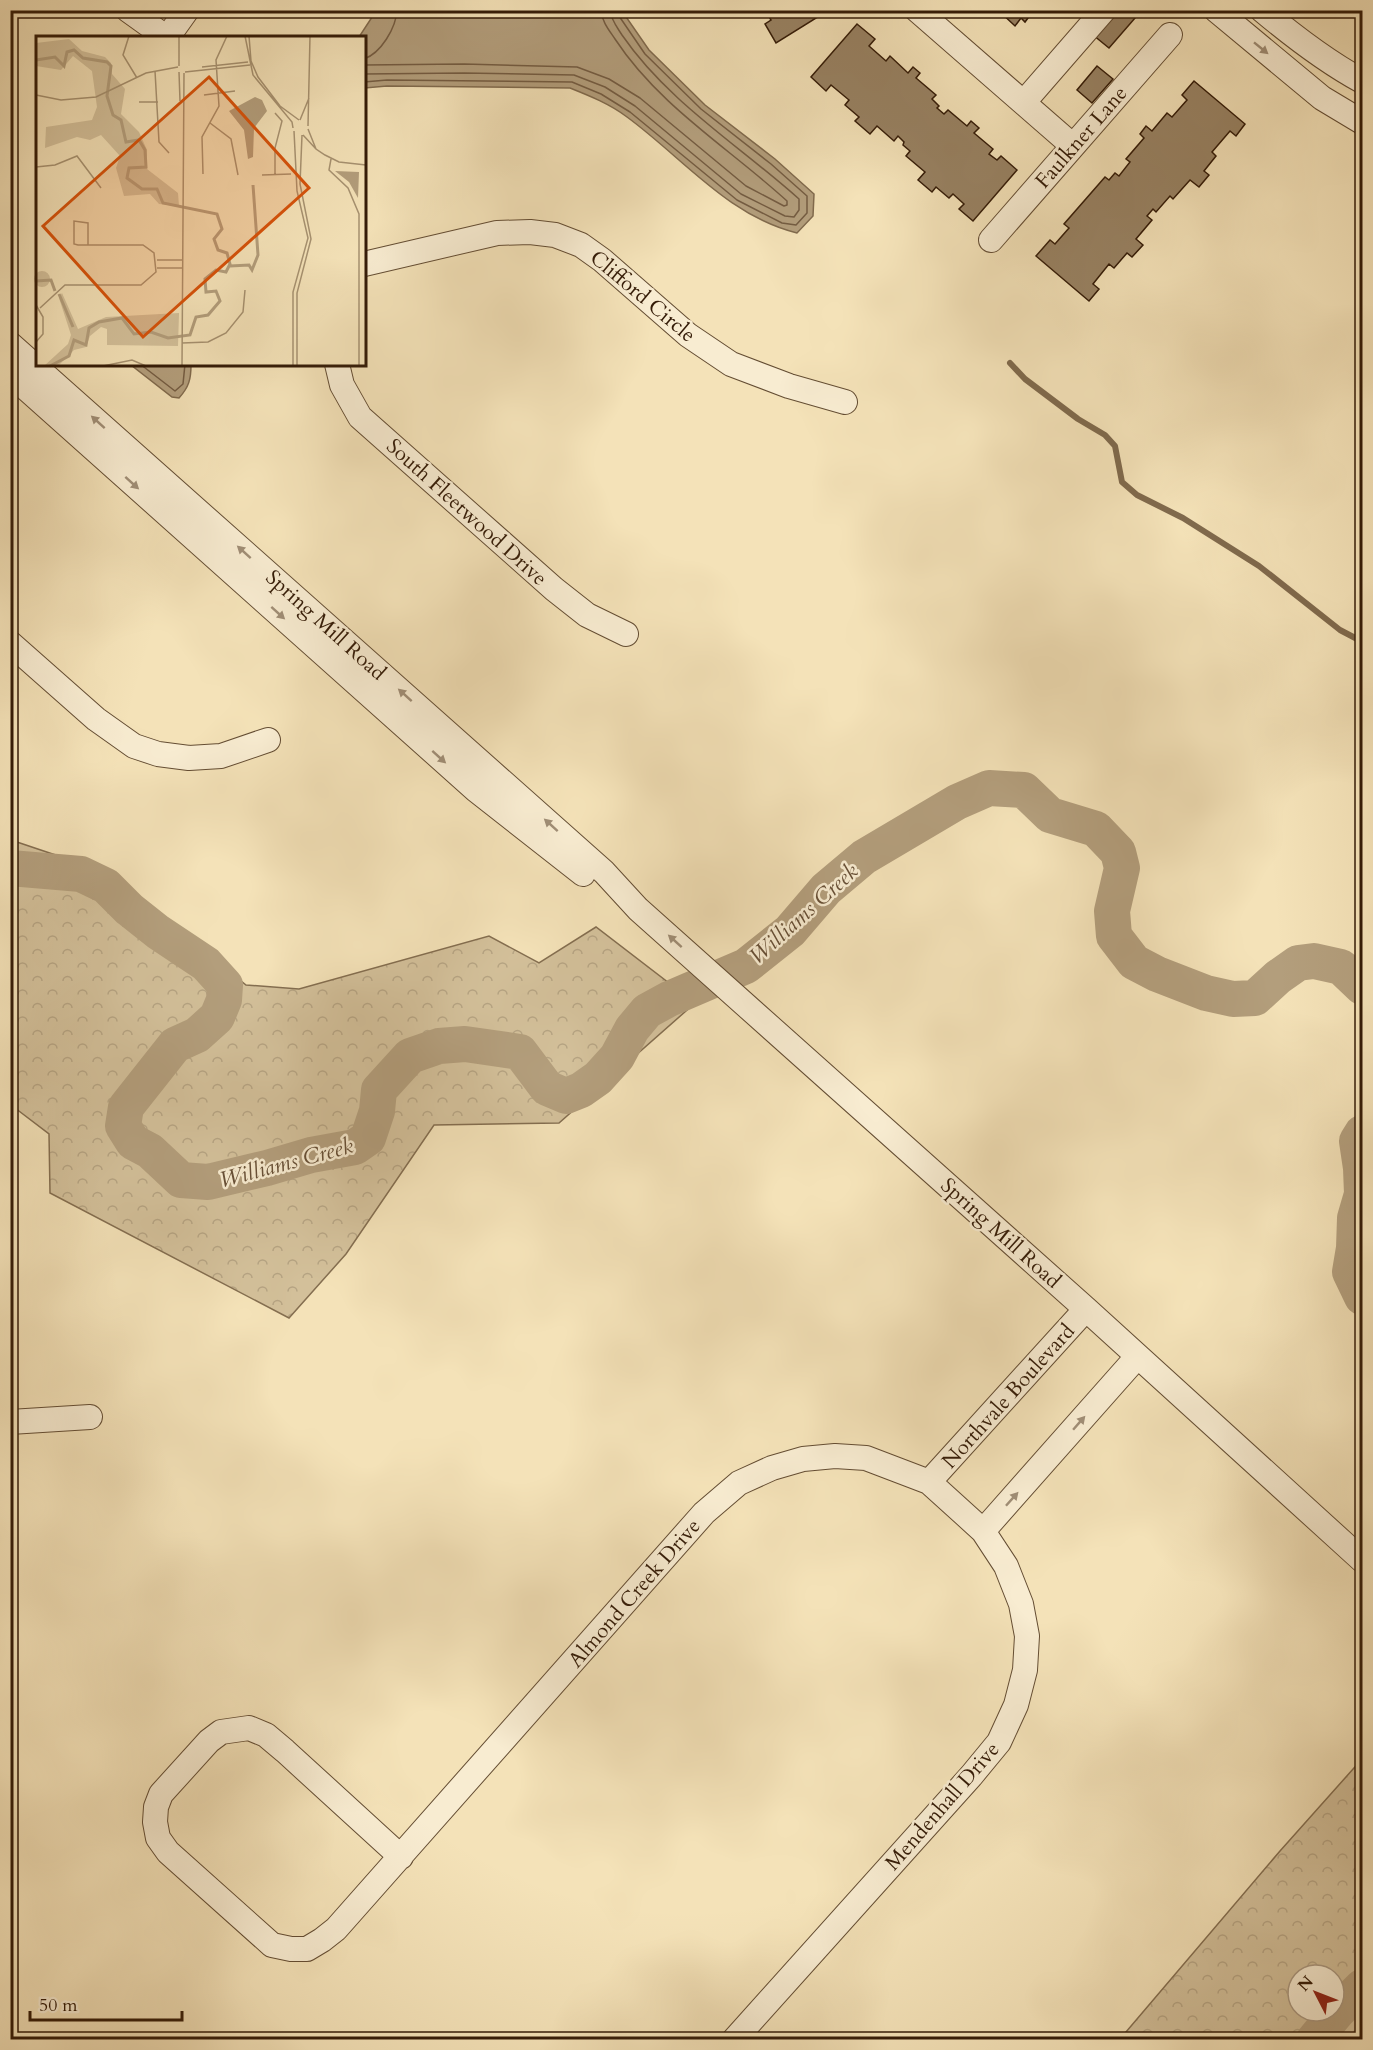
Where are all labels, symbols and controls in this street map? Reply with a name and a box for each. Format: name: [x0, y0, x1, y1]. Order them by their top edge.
inset map: [36, 36, 366, 366]
one-way arrow: [1253, 41, 1268, 54]
street label: Faulkner Lane: [1029, 80, 1134, 195]
street label: Clifford Circle: [584, 244, 702, 349]
one-way arrow: [91, 416, 106, 429]
street label: South Fleetwood Drive: [380, 432, 553, 593]
one-way arrow: [125, 476, 140, 490]
one-way arrow: [237, 546, 252, 559]
street label: Spring Mill Road: [259, 563, 392, 687]
one-way arrow: [270, 606, 285, 619]
one-way arrow: [398, 689, 413, 702]
one-way arrow: [431, 750, 446, 763]
one-way arrow: [544, 819, 559, 832]
water label: Williams Creek: [743, 857, 865, 971]
one-way arrow: [667, 934, 682, 948]
water label: Williams Creek: [216, 1131, 357, 1195]
street label: Spring Mill Road: [934, 1171, 1067, 1295]
street label: Northvale Boulevard: [935, 1318, 1081, 1475]
one-way arrow: [1072, 1416, 1085, 1431]
one-way arrow: [1005, 1492, 1018, 1507]
street label: Almond Creek Drive: [562, 1513, 707, 1674]
street label: Mendenhall Drive: [878, 1736, 1006, 1877]
north arrow: [1286, 1963, 1346, 2023]
text: N: [1293, 1971, 1318, 1996]
scale bar: [30, 1984, 182, 2022]
text: 50 m: [39, 1993, 78, 2018]

